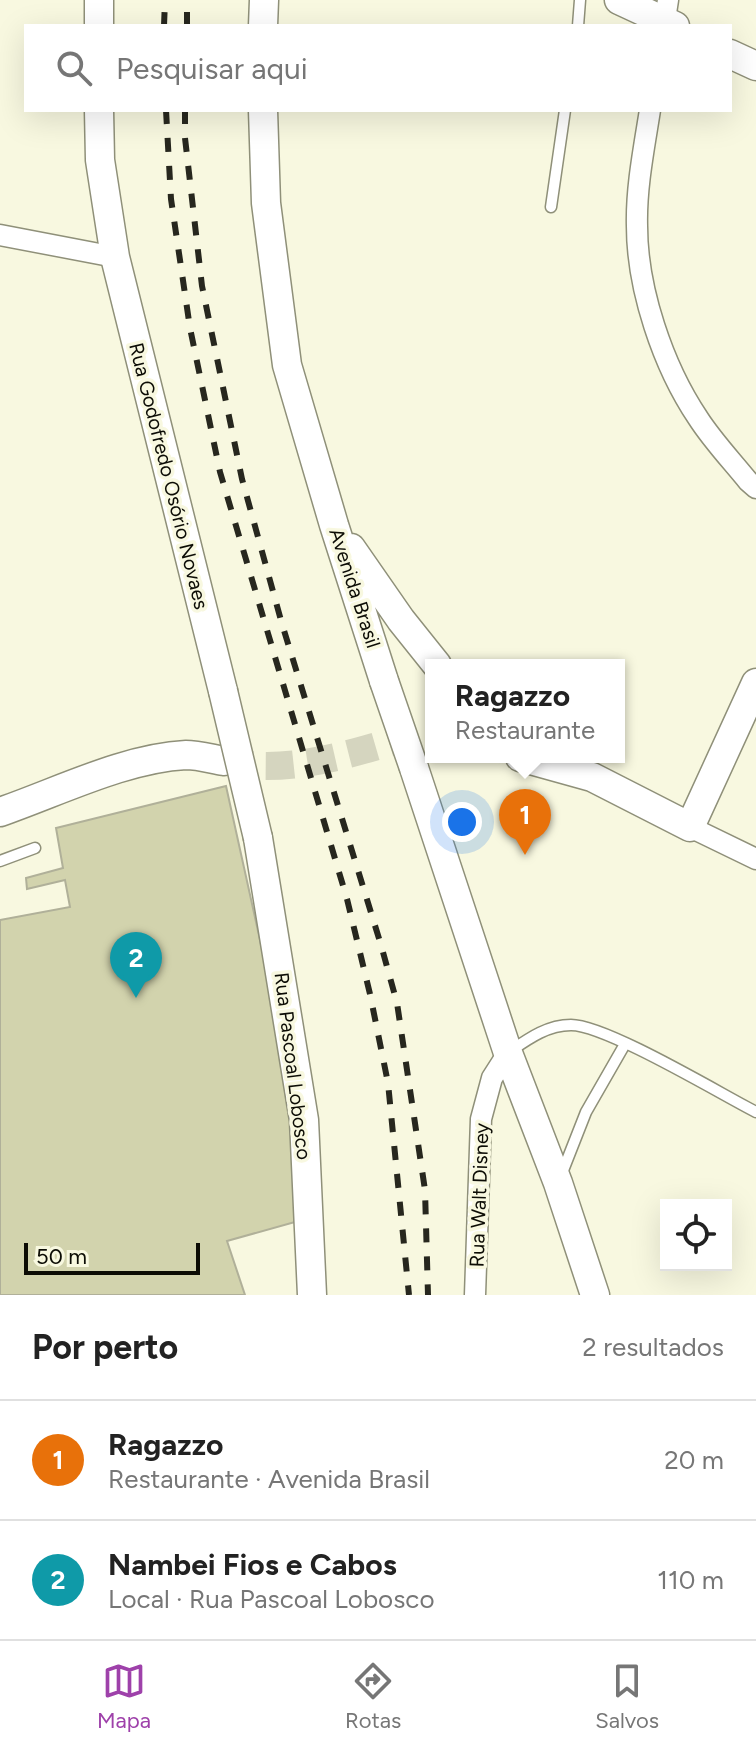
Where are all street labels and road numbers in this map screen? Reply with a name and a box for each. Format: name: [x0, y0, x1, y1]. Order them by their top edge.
street label: Rua Godofredo Osório Novaes: [124, 340, 214, 612]
street label: Avenida Brasil: [324, 525, 386, 651]
street label: Rua Pascoal Lobosco: [270, 971, 316, 1161]
street label: Rua Walt Disney: [464, 1122, 494, 1268]

